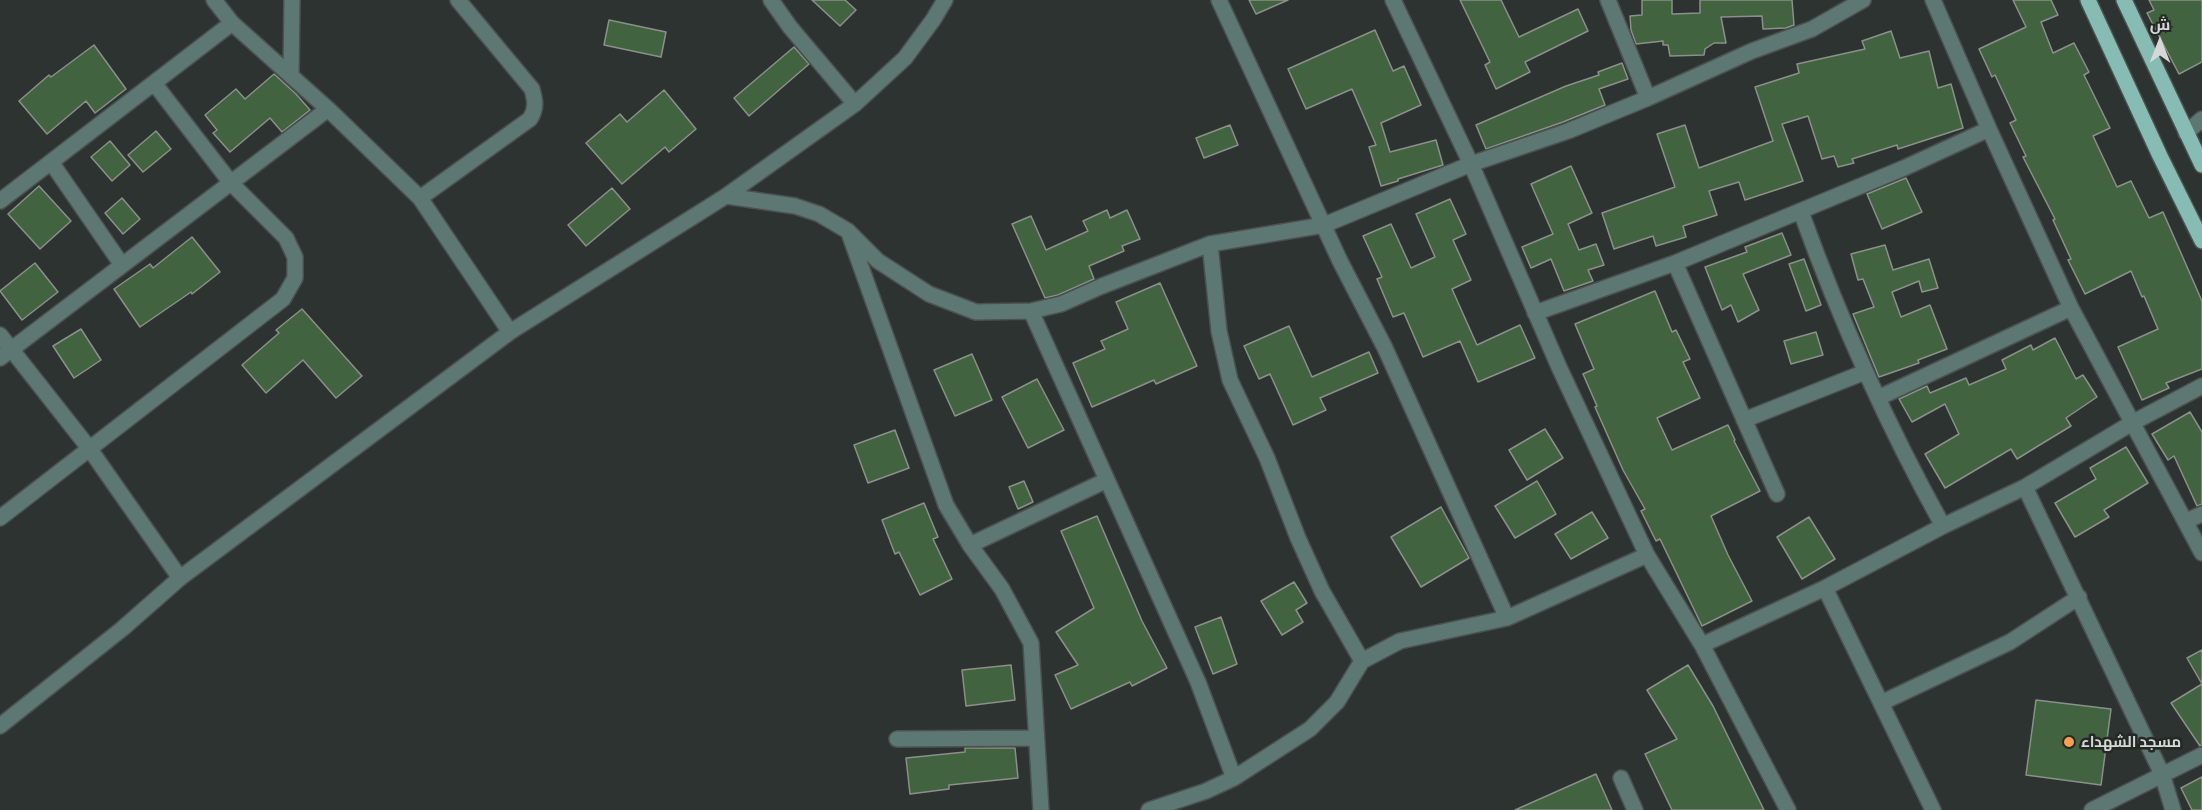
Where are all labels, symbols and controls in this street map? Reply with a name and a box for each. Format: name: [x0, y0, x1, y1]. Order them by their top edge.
north arrow: [2130, 12, 2190, 72]
text: ش: [2150, 14, 2170, 33]
place label: مسجد الشهداء: [2081, 733, 2181, 751]
marker: مسجد الشهداء: [2062, 735, 2076, 749]

